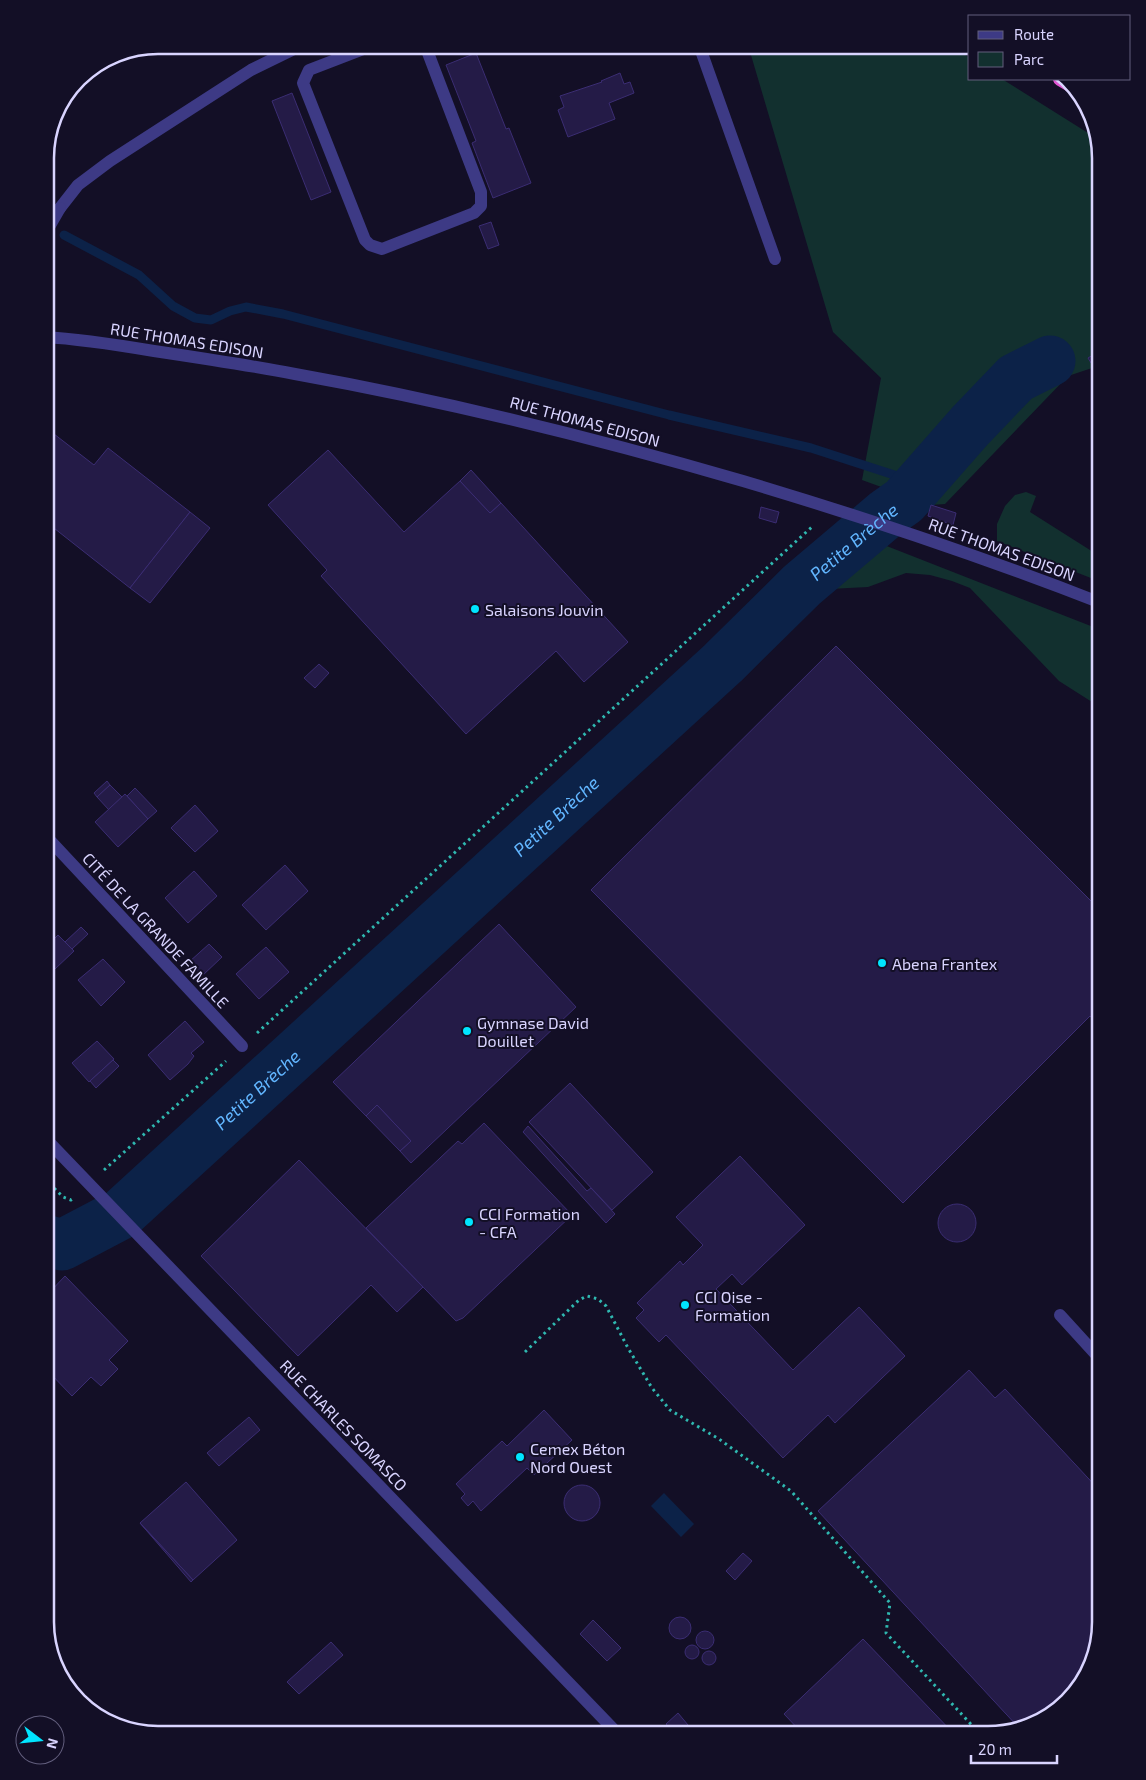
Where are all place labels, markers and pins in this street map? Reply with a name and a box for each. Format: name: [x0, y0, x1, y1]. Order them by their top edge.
place label: Salaisons Jouvin: [485, 600, 604, 619]
marker: Salaisons Jouvin: [469, 603, 481, 615]
place label: Abena Frantex: [892, 954, 998, 973]
marker: Abena Frantex: [876, 957, 888, 969]
place label: Gymnase David Douillet: [477, 1013, 589, 1050]
marker: Gymnase David Douillet: [461, 1025, 473, 1037]
place label: CCI Formation - CFA: [479, 1204, 580, 1241]
marker: CCI Formation - CFA: [463, 1216, 475, 1228]
place label: CCI Oise - Formation: [695, 1287, 770, 1324]
marker: CCI Oise - Formation: [679, 1299, 691, 1311]
place label: Cemex Béton Nord Ouest: [530, 1439, 625, 1476]
marker: Cemex Béton Nord Ouest: [514, 1451, 526, 1463]

